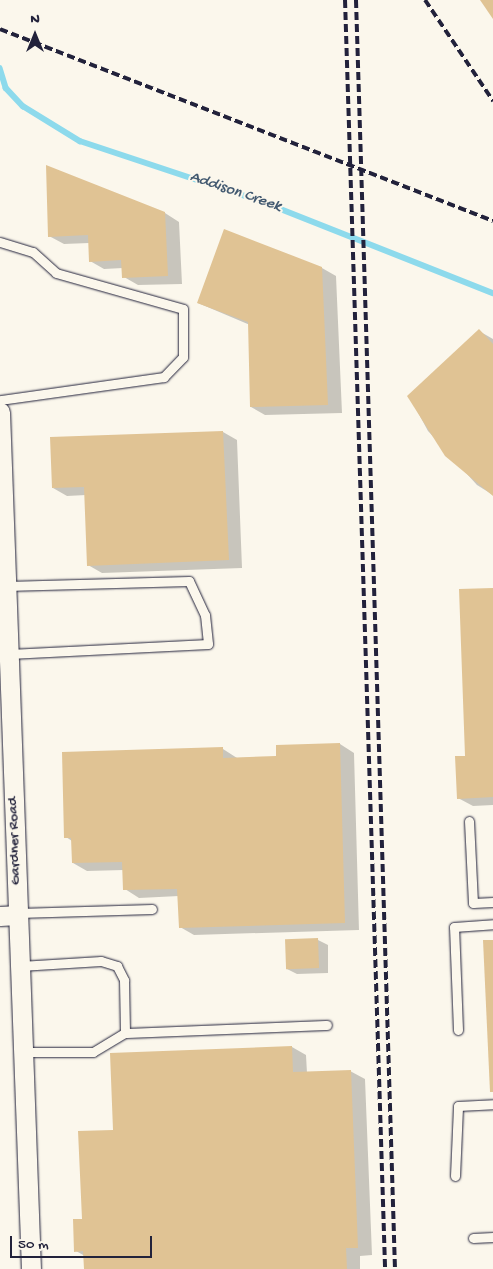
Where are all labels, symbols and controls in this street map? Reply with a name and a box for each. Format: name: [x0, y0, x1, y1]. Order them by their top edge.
north arrow: [10, 10, 60, 60]
text: N: [30, 11, 40, 28]
water label: Addison Creek: [187, 168, 283, 218]
street label: Gardner Road: [4, 797, 26, 885]
scale bar: [12, 1226, 155, 1258]
text: 50 m: [18, 1236, 49, 1254]

